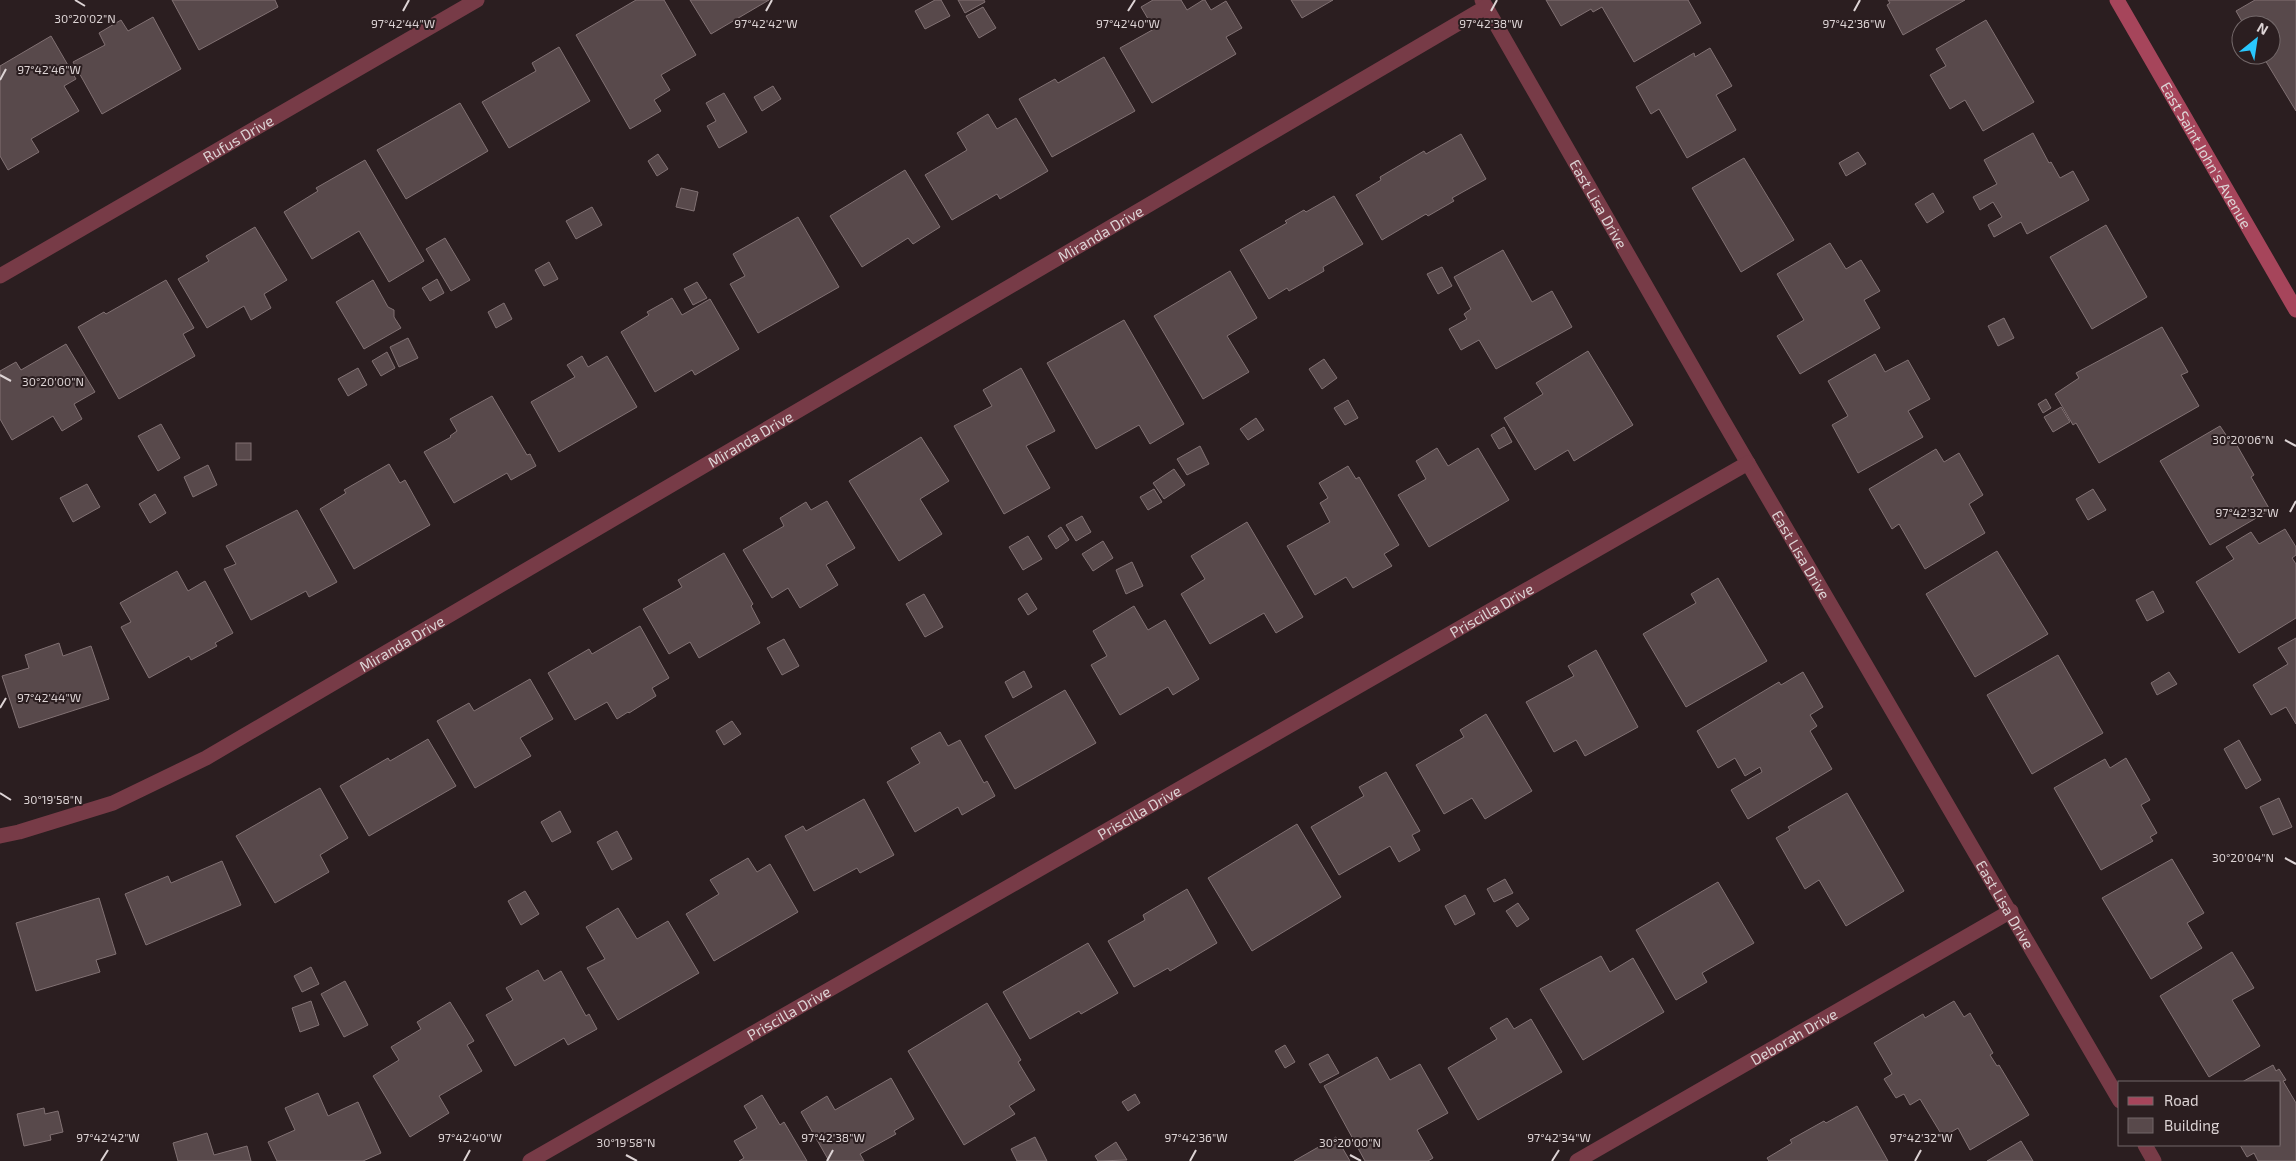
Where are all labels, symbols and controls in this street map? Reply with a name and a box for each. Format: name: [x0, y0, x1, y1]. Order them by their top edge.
text: 30°20'02"N: [54, 11, 116, 25]
north arrow: [2231, 15, 2281, 65]
text: 97°42'44"W: [371, 16, 435, 30]
text: 97°42'42"W: [734, 16, 798, 30]
text: 97°42'40"W: [1096, 16, 1160, 30]
text: 97°42'38"W: [1459, 16, 1523, 30]
text: 97°42'36"W: [1822, 16, 1886, 30]
text: N: [2254, 18, 2271, 38]
text: 97°42'46"W: [17, 62, 81, 76]
street label: East Saint John's Avenue: [2157, 79, 2256, 232]
street label: Rufus Drive: [199, 111, 277, 166]
street label: East Lisa Drive: [1566, 156, 1631, 252]
street label: Miranda Drive: [1054, 201, 1146, 265]
text: 30°20'00"N: [22, 374, 84, 388]
street label: Miranda Drive: [704, 407, 796, 471]
text: 30°20'06"N: [2212, 432, 2274, 446]
text: 97°42'32"W: [2215, 505, 2279, 519]
street label: East Lisa Drive: [1768, 507, 1834, 602]
street label: Priscilla Drive: [1446, 579, 1536, 641]
street label: Miranda Drive: [356, 611, 448, 675]
text: 97°42'44"W: [17, 690, 81, 704]
street label: Priscilla Drive: [1094, 781, 1184, 843]
text: 30°19'58"N: [24, 792, 82, 806]
text: 30°20'04"N: [2212, 850, 2274, 864]
street label: East Lisa Drive: [1972, 857, 2038, 952]
street label: Priscilla Drive: [744, 982, 834, 1044]
street label: Deborah Drive: [1747, 1004, 1840, 1068]
legend: [2118, 1081, 2281, 1146]
text: Road: [2164, 1091, 2199, 1109]
text: Building: [2164, 1116, 2220, 1134]
text: 97°42'42"W: [76, 1130, 140, 1144]
text: 97°42'40"W: [438, 1130, 502, 1144]
text: 97°42'38"W: [801, 1130, 865, 1144]
text: 97°42'36"W: [1164, 1130, 1228, 1144]
text: 97°42'34"W: [1527, 1130, 1591, 1144]
text: 97°42'32"W: [1889, 1130, 1953, 1144]
text: 30°19'58"N: [597, 1135, 655, 1149]
text: 30°20'00"N: [1319, 1135, 1381, 1149]

